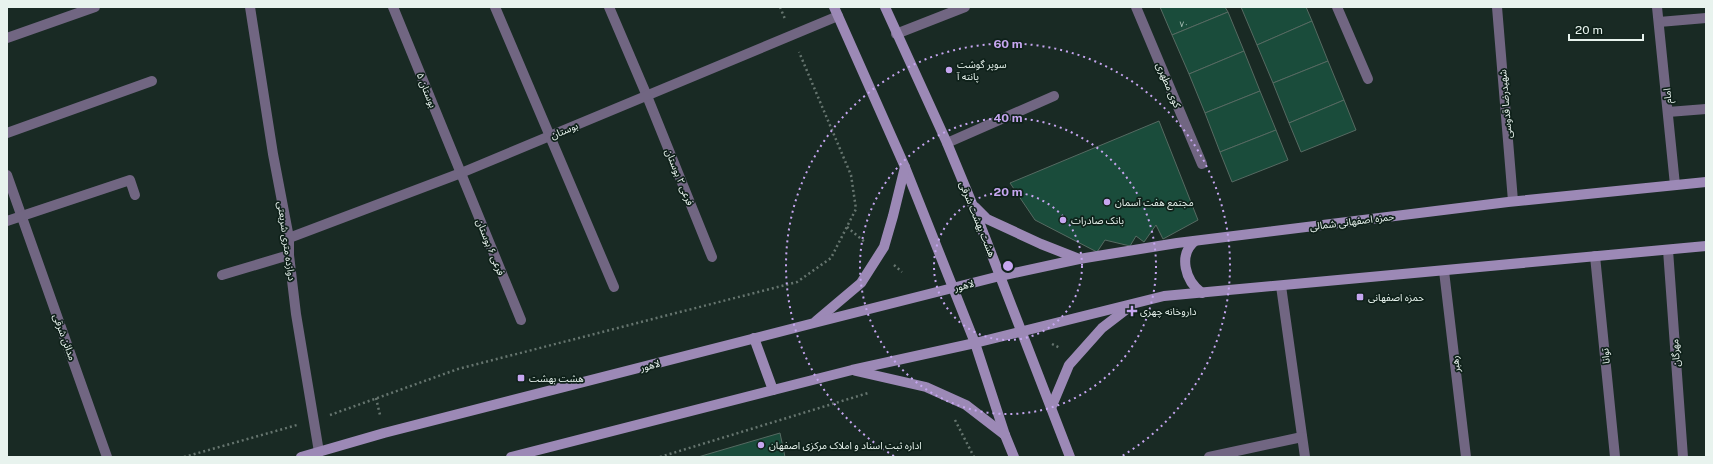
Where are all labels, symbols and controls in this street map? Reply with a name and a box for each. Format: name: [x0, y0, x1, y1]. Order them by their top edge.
scale bar: [1569, 16, 1643, 42]
house number: ۷۰: [1179, 19, 1189, 29]
text: 20 m: [1575, 23, 1603, 37]
text: 60 m: [993, 37, 1023, 51]
place label: سوپر گوشت پانته آ: [956, 58, 1007, 83]
street label: کوی مطهری: [1153, 61, 1184, 111]
marker: سوپر گوشت پانته آ: [944, 65, 954, 75]
street label: شهیدرضا قدوسی: [1496, 69, 1515, 139]
street label: بوستان ۵: [414, 71, 440, 110]
street label: امام: [1660, 87, 1677, 104]
text: 40 m: [993, 111, 1023, 125]
street label: بوستان: [548, 119, 580, 142]
street label: فرعی ۲ بوستان: [662, 147, 697, 208]
street label: هشت بهشت شرقی: [956, 179, 999, 259]
text: 20 m: [994, 185, 1023, 199]
place label: مجتمع هفت آسمان: [1115, 196, 1194, 210]
marker: مجتمع هفت آسمان: [1102, 197, 1112, 207]
street label: دوازده متری شریعتی: [275, 201, 299, 282]
street label: حمزه اصفهانی شمالی: [1309, 210, 1395, 233]
place label: بانک صادرات: [1071, 214, 1124, 227]
marker: بانک صادرات: [1058, 215, 1068, 225]
street label: فرعی ۶ بوستان: [473, 217, 508, 278]
centre of rings: [1001, 259, 1015, 273]
street label: لاهور: [952, 277, 975, 294]
place label: حمزه اصفهانی: [1368, 291, 1424, 304]
marker: حمزه اصفهانی: [1355, 292, 1365, 302]
place label: داروخانه چهری: [1140, 305, 1197, 318]
marker: داروخانه چهری: [1127, 306, 1137, 316]
street label: مدائن شرقی: [50, 312, 79, 362]
street label: مهرگان: [1668, 339, 1683, 367]
street label: توانا: [1598, 347, 1613, 364]
street label: رهبر: [1448, 355, 1463, 374]
street label: لاهور: [638, 357, 661, 374]
place label: هشت بهشت: [529, 372, 584, 384]
marker: هشت بهشت: [516, 373, 526, 383]
place label: اداره ثبت اسناد و املاک مرکزی اصفهان: [769, 439, 922, 452]
marker: اداره ثبت اسناد و املاک مرکزی اصفهان: [756, 440, 766, 450]

